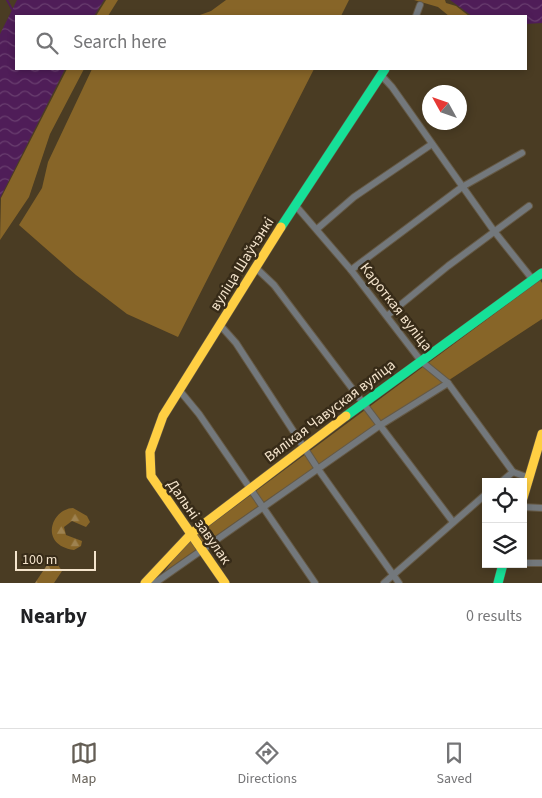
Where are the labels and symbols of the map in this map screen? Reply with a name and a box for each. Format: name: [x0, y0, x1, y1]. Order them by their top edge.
north arrow: [422, 85, 467, 130]
street label: вуліца Шаўчэнкі: [205, 213, 279, 315]
street label: Кароткая вуліца: [355, 258, 437, 356]
street label: Вялікая Чавуская вуліца: [260, 355, 400, 467]
street label: Дальні завулак: [162, 475, 236, 569]
scale bar: [15, 548, 96, 571]

